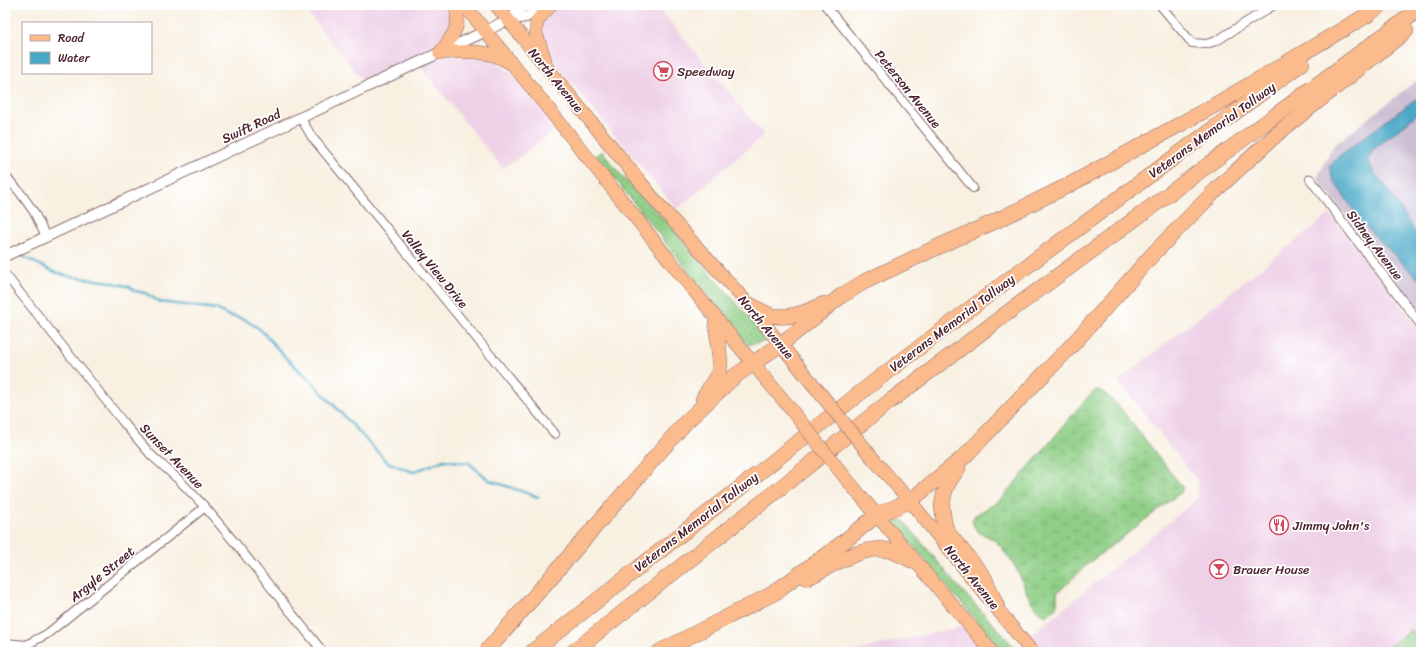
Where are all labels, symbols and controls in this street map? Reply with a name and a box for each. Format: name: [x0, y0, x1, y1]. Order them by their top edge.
legend: [22, 22, 152, 74]
text: Road: [58, 27, 85, 49]
street label: North Avenue: [522, 42, 590, 118]
street label: Peterson Avenue: [869, 44, 947, 134]
text: Water: [58, 47, 91, 69]
supermarket icon: Speedway: [652, 60, 674, 82]
place label: Speedway: [677, 60, 735, 83]
street label: Veterans Memorial Tollway: [1143, 76, 1281, 184]
street label: Swift Road: [218, 102, 285, 150]
street label: Sidney Avenue: [1341, 205, 1410, 286]
street label: Valley View Drive: [396, 224, 474, 314]
street label: Veterans Memorial Tollway: [884, 268, 1020, 378]
street label: North Avenue: [732, 290, 800, 364]
street label: Sunset Avenue: [134, 417, 210, 495]
street label: Veterans Memorial Tollway: [629, 466, 763, 578]
restaurant icon: Jimmy John's: [1268, 514, 1290, 536]
place label: Jimmy John's: [1292, 514, 1370, 537]
street label: North Avenue: [938, 539, 1006, 615]
street label: Argyle Street: [63, 540, 140, 608]
bar icon: Brauer House: [1208, 558, 1230, 580]
place label: Brauer House: [1233, 558, 1309, 581]

